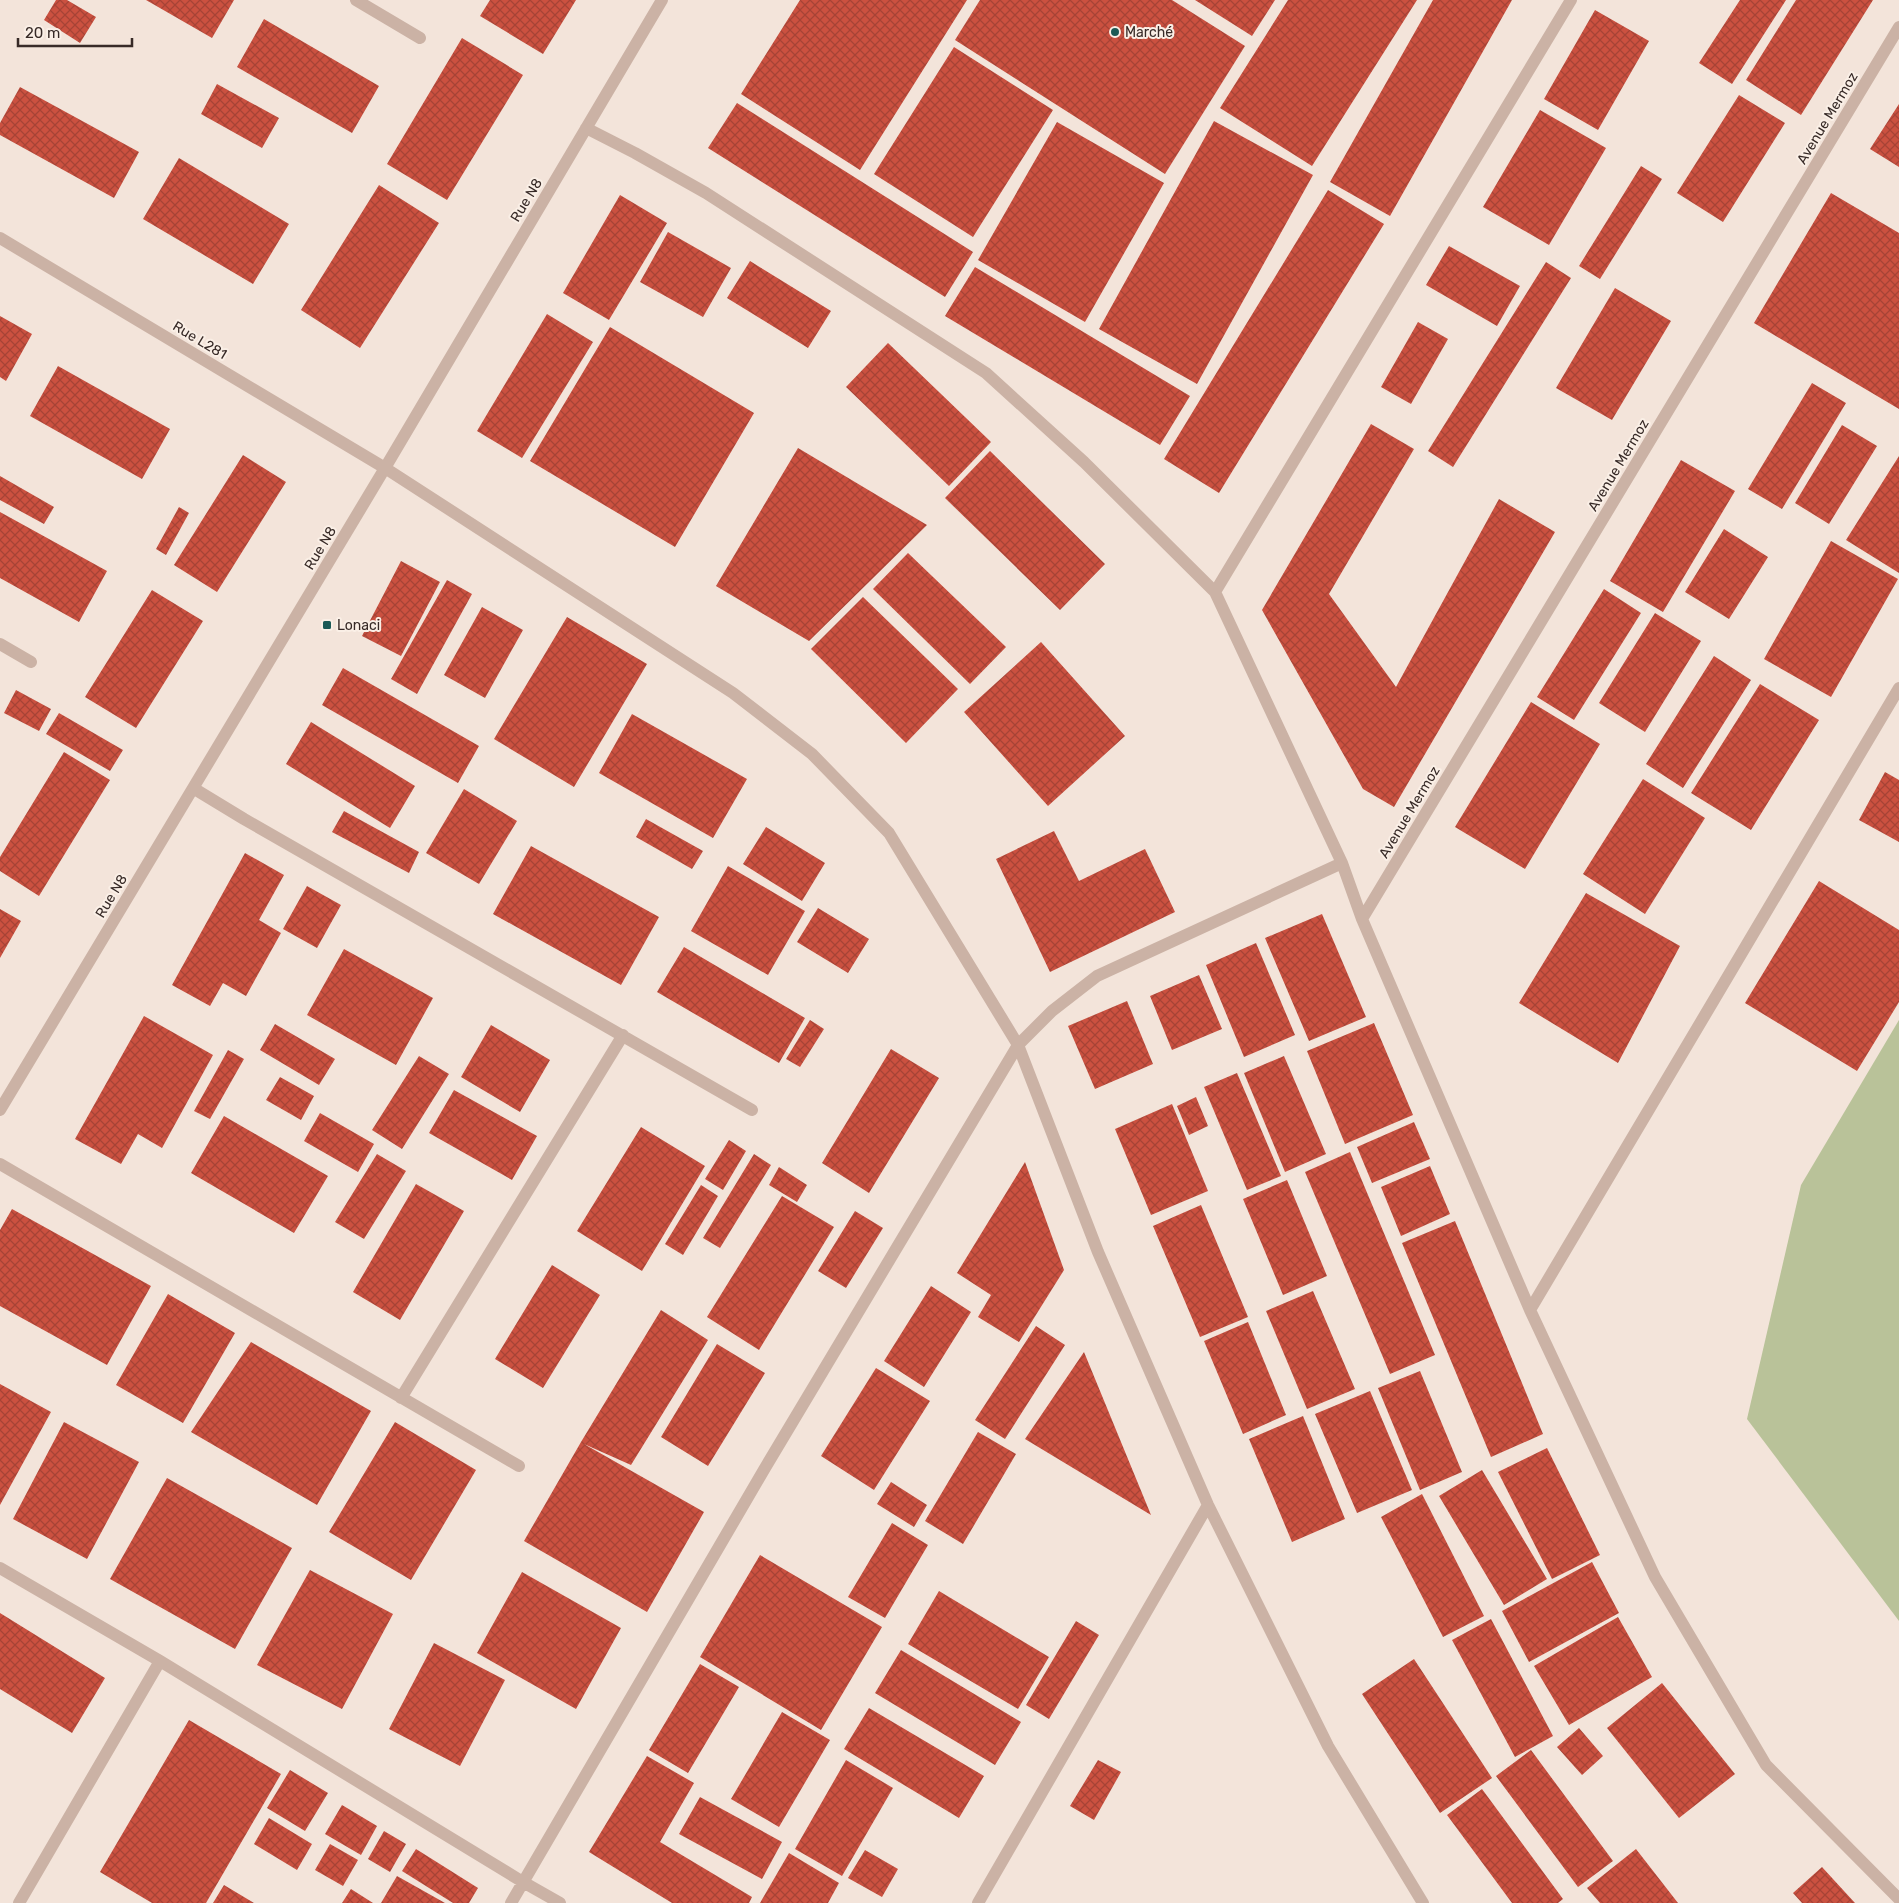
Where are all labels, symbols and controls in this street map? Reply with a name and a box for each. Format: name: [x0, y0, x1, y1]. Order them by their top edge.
scale bar: [18, 15, 131, 47]
text: 20 m: [25, 24, 60, 42]
place label: Marché: [1125, 24, 1173, 41]
marker: Marché: [1109, 26, 1121, 38]
street label: Avenue Mermoz: [1793, 69, 1862, 167]
street label: Rue N8: [507, 175, 546, 225]
street label: Rue L281: [170, 318, 230, 363]
street label: Avenue Mermoz: [1584, 416, 1653, 514]
street label: Rue N8: [301, 523, 340, 573]
place label: Lonaci: [337, 617, 380, 634]
marker: Lonaci: [321, 619, 333, 631]
street label: Avenue Mermoz: [1375, 763, 1444, 861]
street label: Rue N8: [92, 871, 131, 921]

